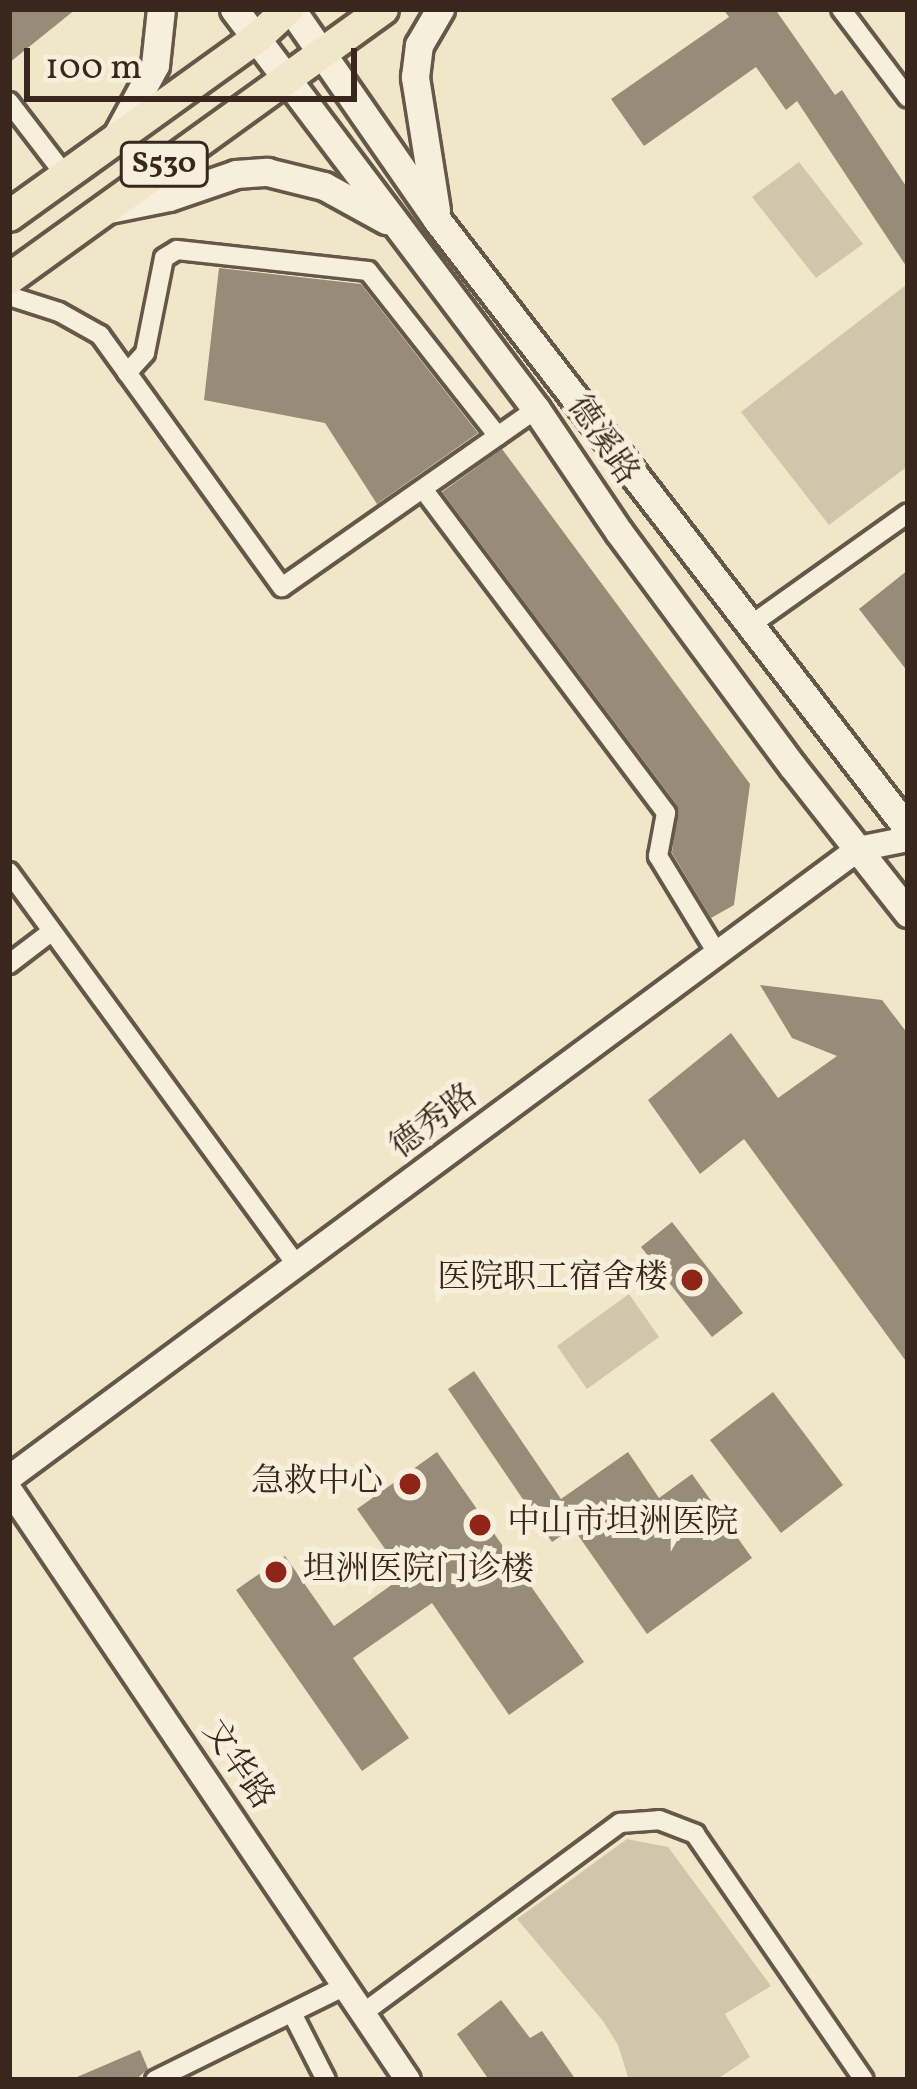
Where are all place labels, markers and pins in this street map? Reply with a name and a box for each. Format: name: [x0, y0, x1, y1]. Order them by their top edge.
place label: 医院职工宿舍楼: [437, 1260, 668, 1300]
marker: 医院职工宿舍楼: [679, 1267, 705, 1293]
place label: 急救中心: [251, 1464, 383, 1504]
marker: 急救中心: [394, 1468, 426, 1500]
place label: 中山市坦洲医院: [507, 1505, 738, 1545]
marker: 中山市坦洲医院: [464, 1509, 496, 1541]
place label: 坦洲医院门诊楼: [303, 1552, 534, 1592]
marker: 坦洲医院门诊楼: [260, 1556, 292, 1588]

